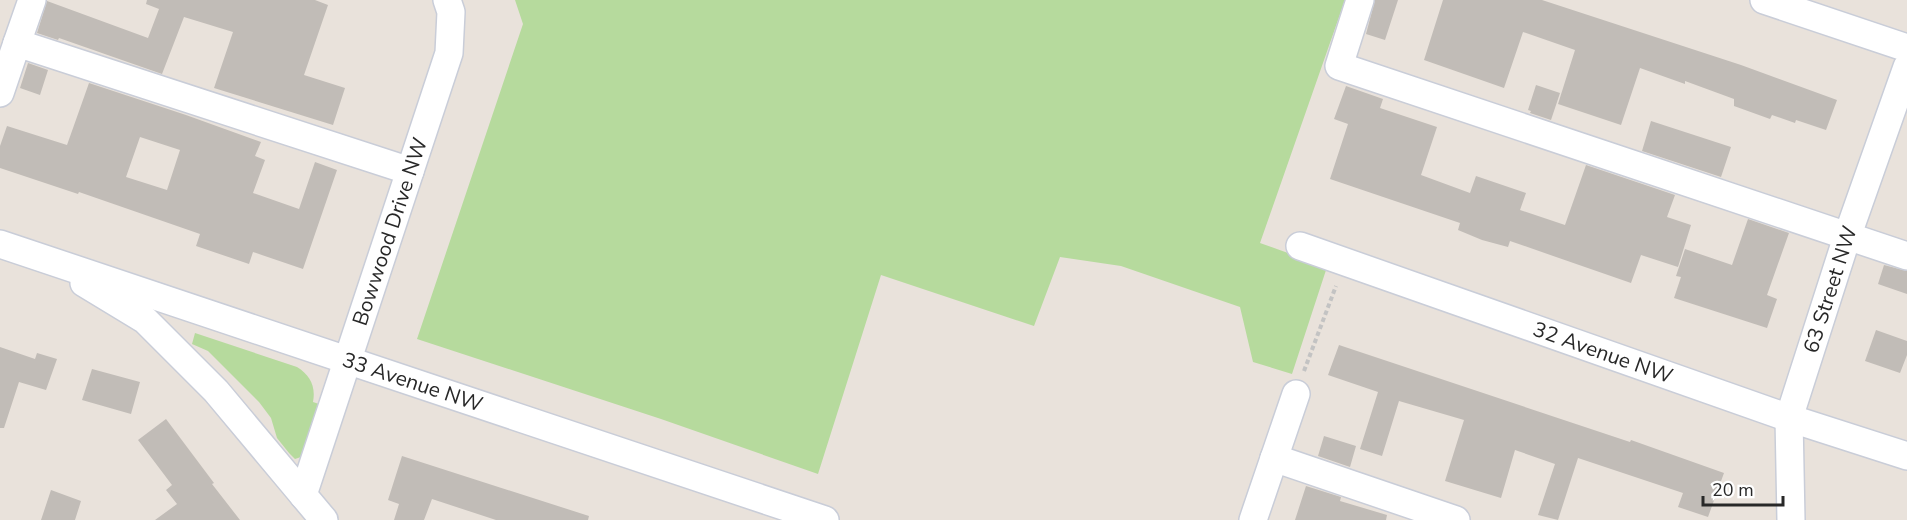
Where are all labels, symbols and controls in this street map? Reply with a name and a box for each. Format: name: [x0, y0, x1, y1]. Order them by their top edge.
street label: Bowwood Drive NW: [346, 134, 434, 329]
street label: 63 Street NW: [1797, 222, 1864, 357]
street label: 32 Avenue NW: [1529, 315, 1676, 390]
street label: 33 Avenue NW: [339, 346, 486, 418]
scale bar: [1703, 469, 1782, 507]
text: 20 m: [1712, 478, 1754, 502]

